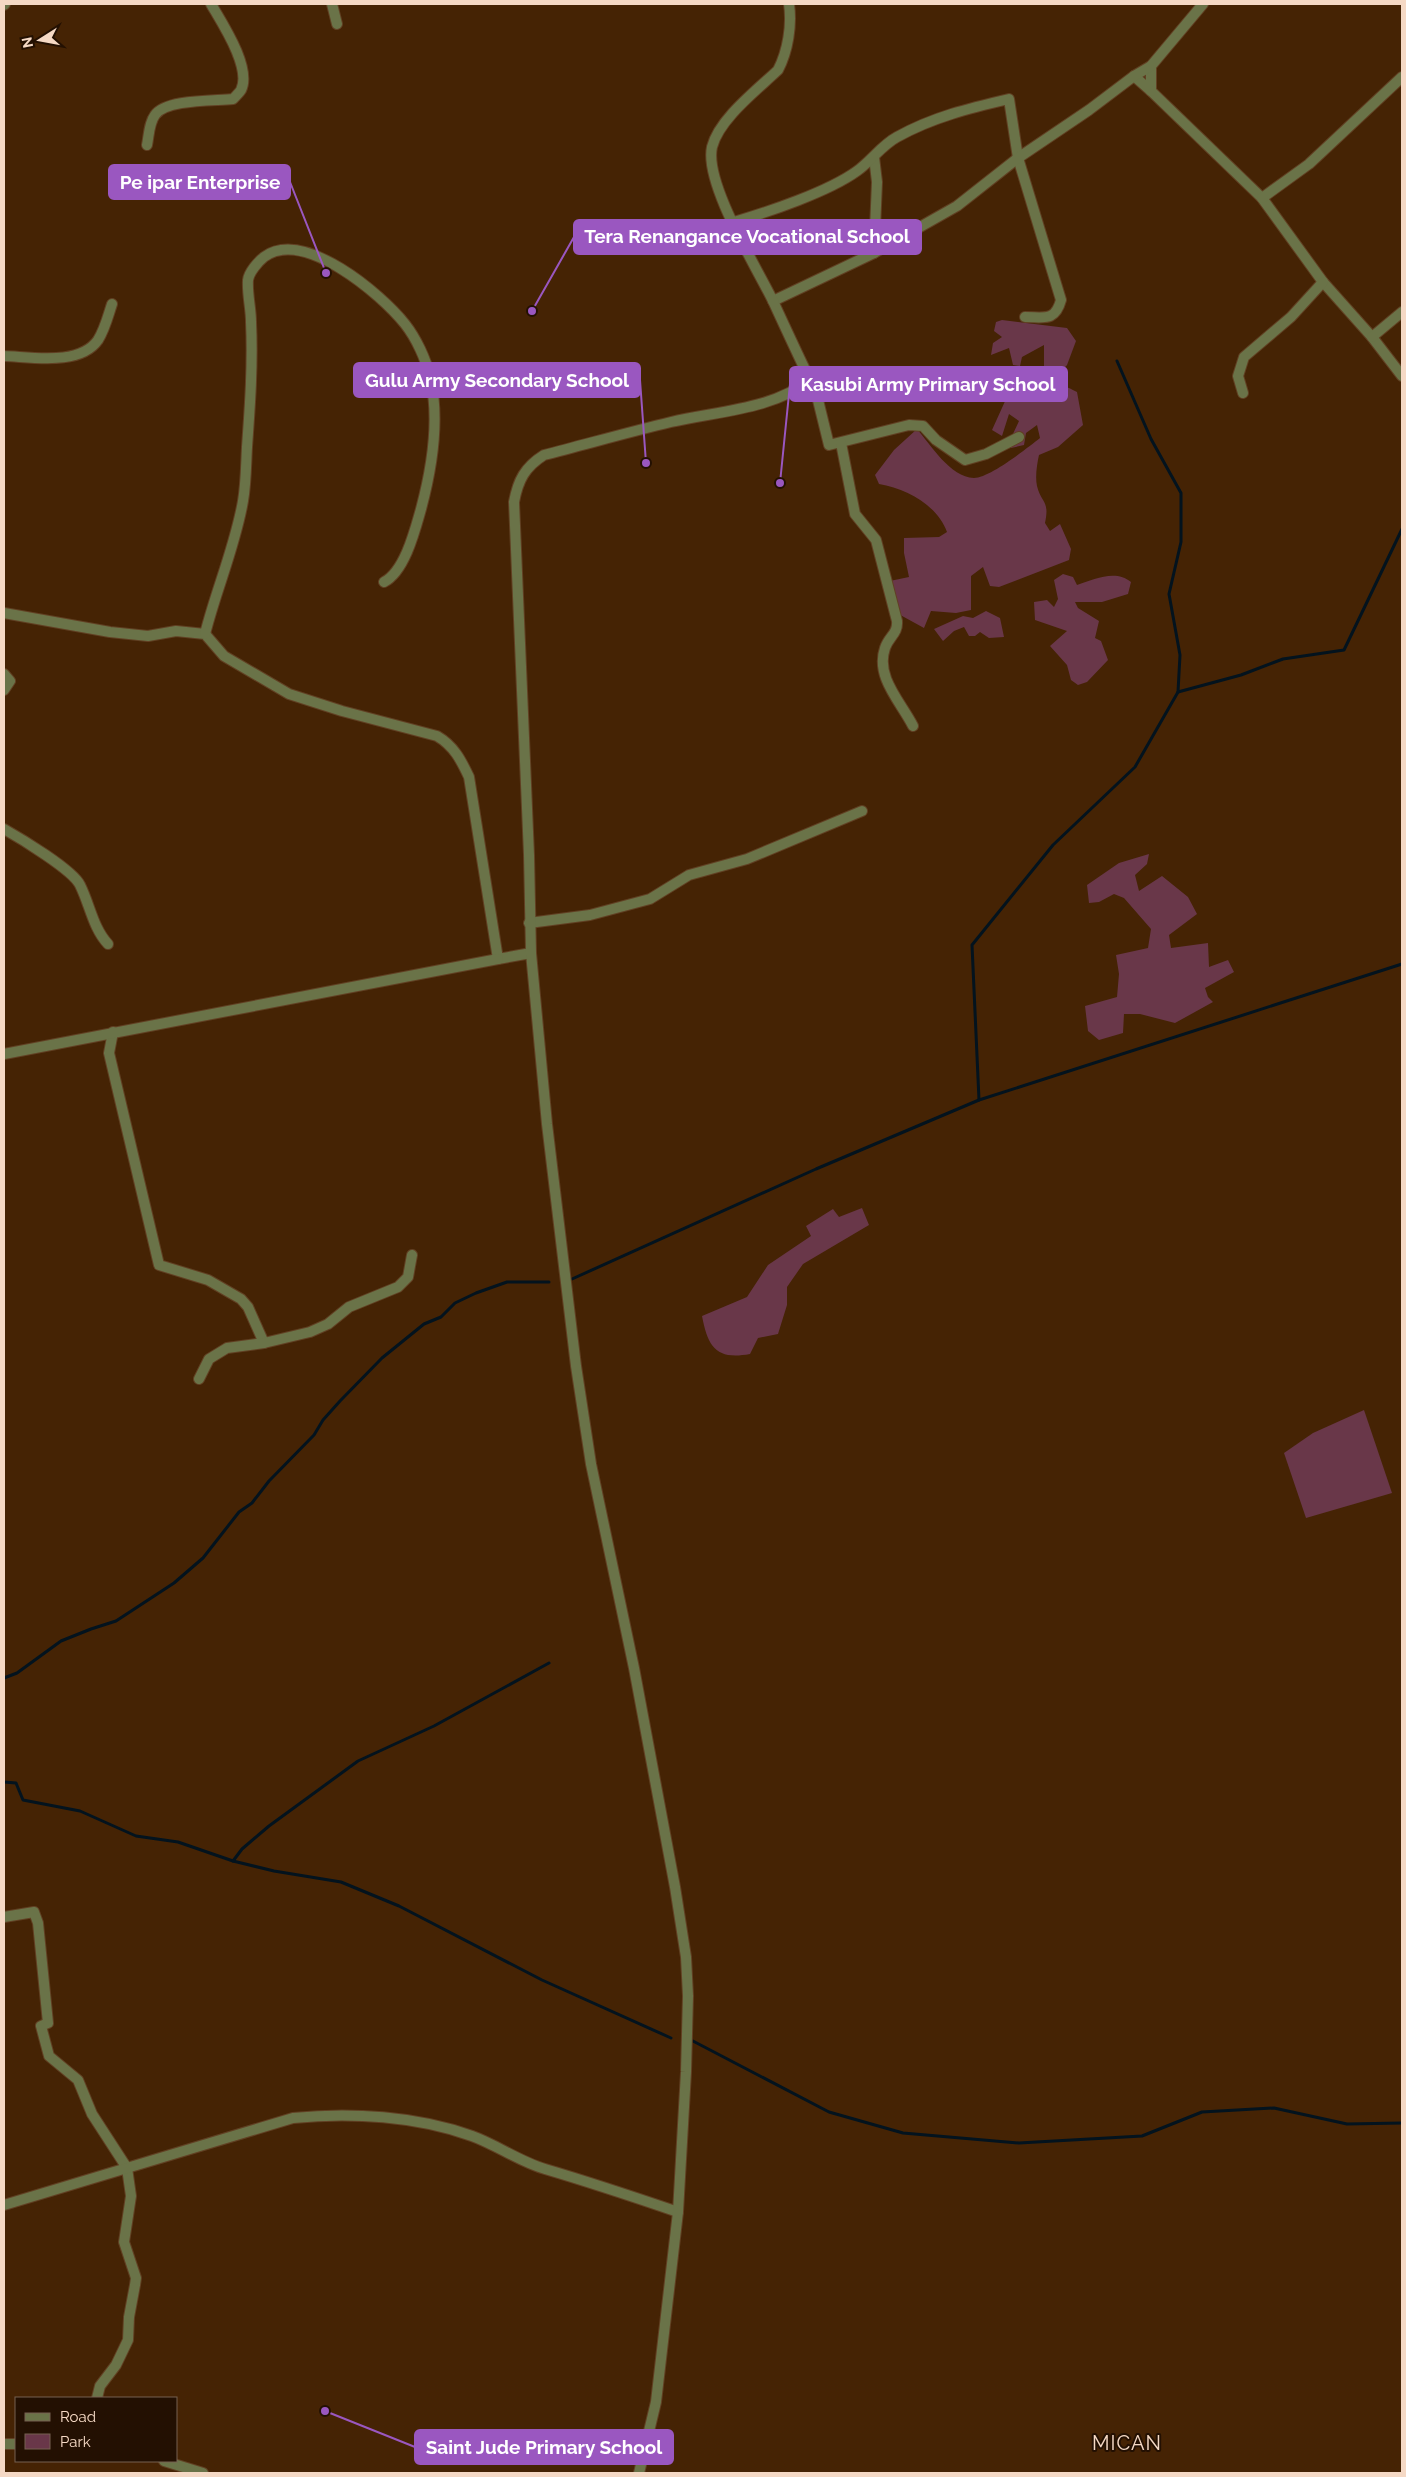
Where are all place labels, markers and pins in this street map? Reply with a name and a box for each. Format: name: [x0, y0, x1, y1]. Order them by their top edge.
callout: Pe ipar Enterprise: [109, 165, 290, 199]
callout: Tera Renangance Vocational School: [574, 220, 921, 254]
callout: Gulu Army Secondary School: [354, 363, 640, 397]
callout: Kasubi Army Primary School: [790, 367, 1067, 401]
callout: Saint Jude Primary School: [415, 2430, 673, 2464]

